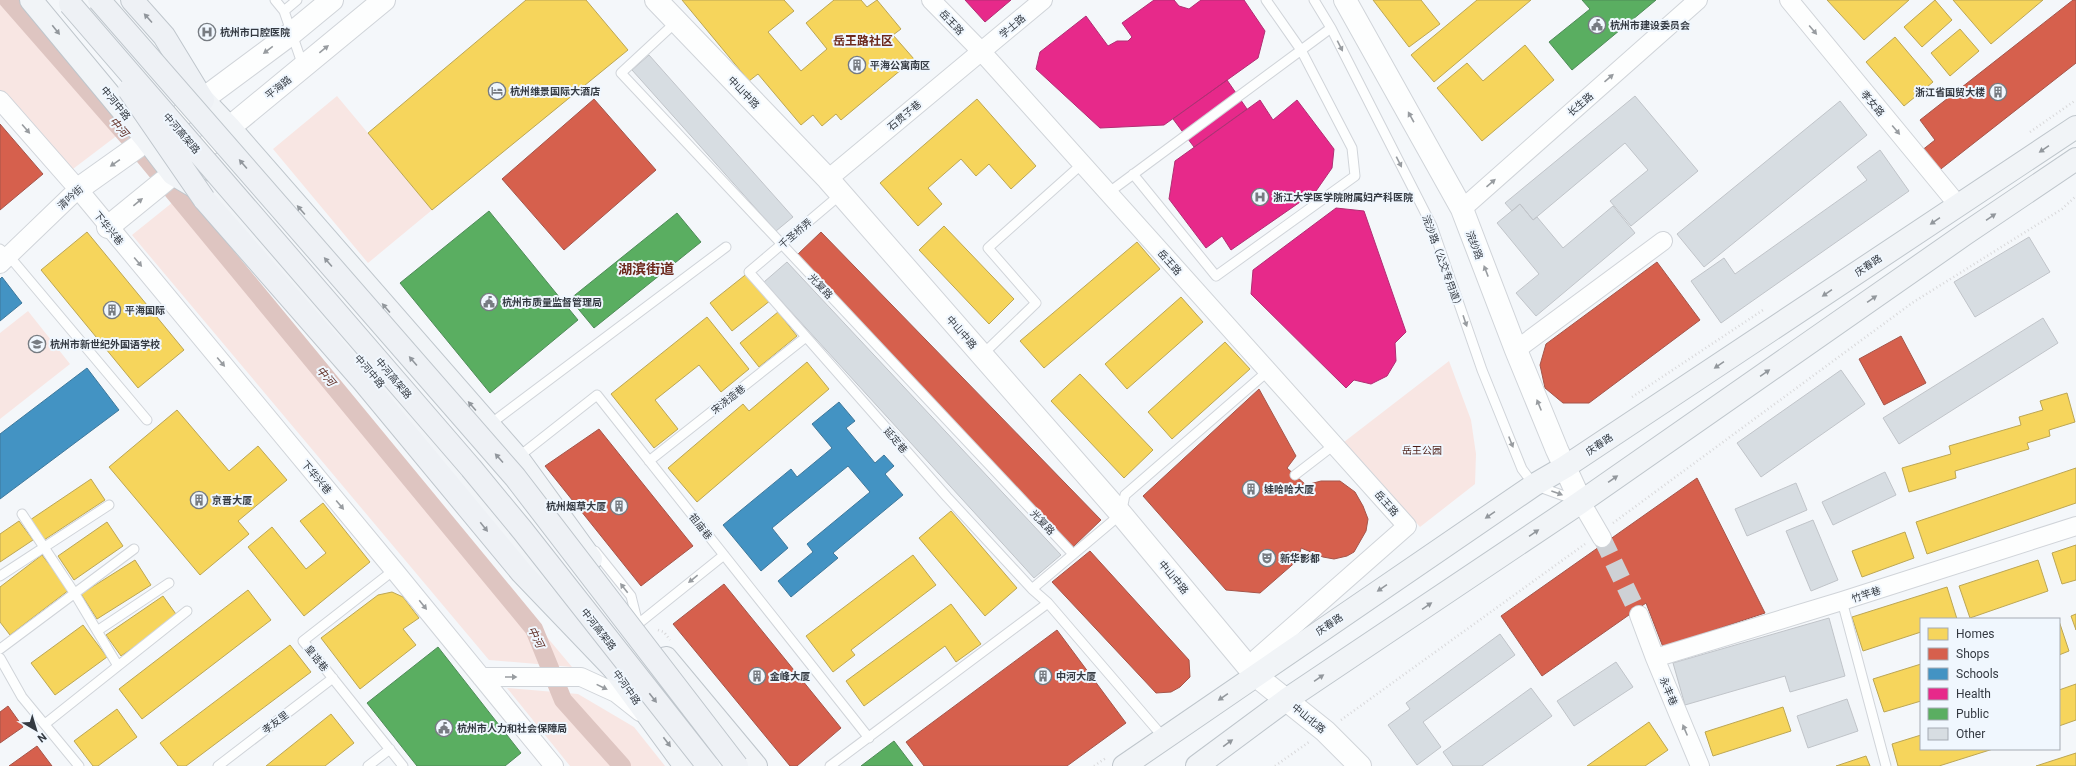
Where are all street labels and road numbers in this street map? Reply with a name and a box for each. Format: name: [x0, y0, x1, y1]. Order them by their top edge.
street label: 岳王路: [937, 8, 966, 37]
street label: 学士路: [997, 13, 1027, 40]
street label: 平海路: [263, 74, 293, 101]
street label: 中山中路: [726, 74, 761, 111]
street label: 中河中路: [99, 84, 132, 122]
street label: 孝女路: [1859, 88, 1886, 118]
street label: 长生路: [1565, 90, 1595, 118]
street label: 石贯子巷: [885, 98, 923, 132]
street label: 中河高架路: [161, 111, 202, 156]
street label: 清吟街: [56, 183, 85, 211]
street label: 下华兴巷: [92, 209, 125, 247]
street label: 浣沙路（公交专用道）: [1420, 213, 1465, 311]
street label: 千圣桥弄: [776, 216, 814, 250]
street label: 浣纱路: [1464, 229, 1485, 261]
street label: 岳王路: [1156, 248, 1184, 277]
street label: 庆春路: [1853, 252, 1884, 278]
street label: 光复路: [806, 272, 835, 301]
street label: 中山中路: [944, 314, 979, 351]
street label: 中河中路: [352, 353, 387, 390]
street label: 中河高架路: [373, 356, 414, 401]
street label: 宋浇造巷: [709, 383, 747, 416]
street label: 延定巷: [882, 425, 910, 455]
street label: 庆春路: [1584, 431, 1615, 457]
street label: 下华兴巷: [300, 458, 334, 496]
street label: 岳王路: [1373, 489, 1401, 518]
street label: 光复路: [1028, 508, 1057, 537]
street label: 祖庙巷: [687, 511, 714, 542]
street label: 中山中路: [1157, 558, 1191, 596]
street label: 竹竿巷: [1850, 585, 1882, 604]
street label: 中河高架路: [579, 606, 618, 652]
street label: 庆春路: [1314, 611, 1345, 637]
street label: 皇诰巷: [303, 643, 330, 673]
street label: 中河中路: [611, 668, 643, 707]
street label: 永丰巷: [1658, 675, 1679, 707]
street label: 中山北路: [1290, 702, 1328, 735]
street label: 孝友里: [260, 709, 291, 736]

